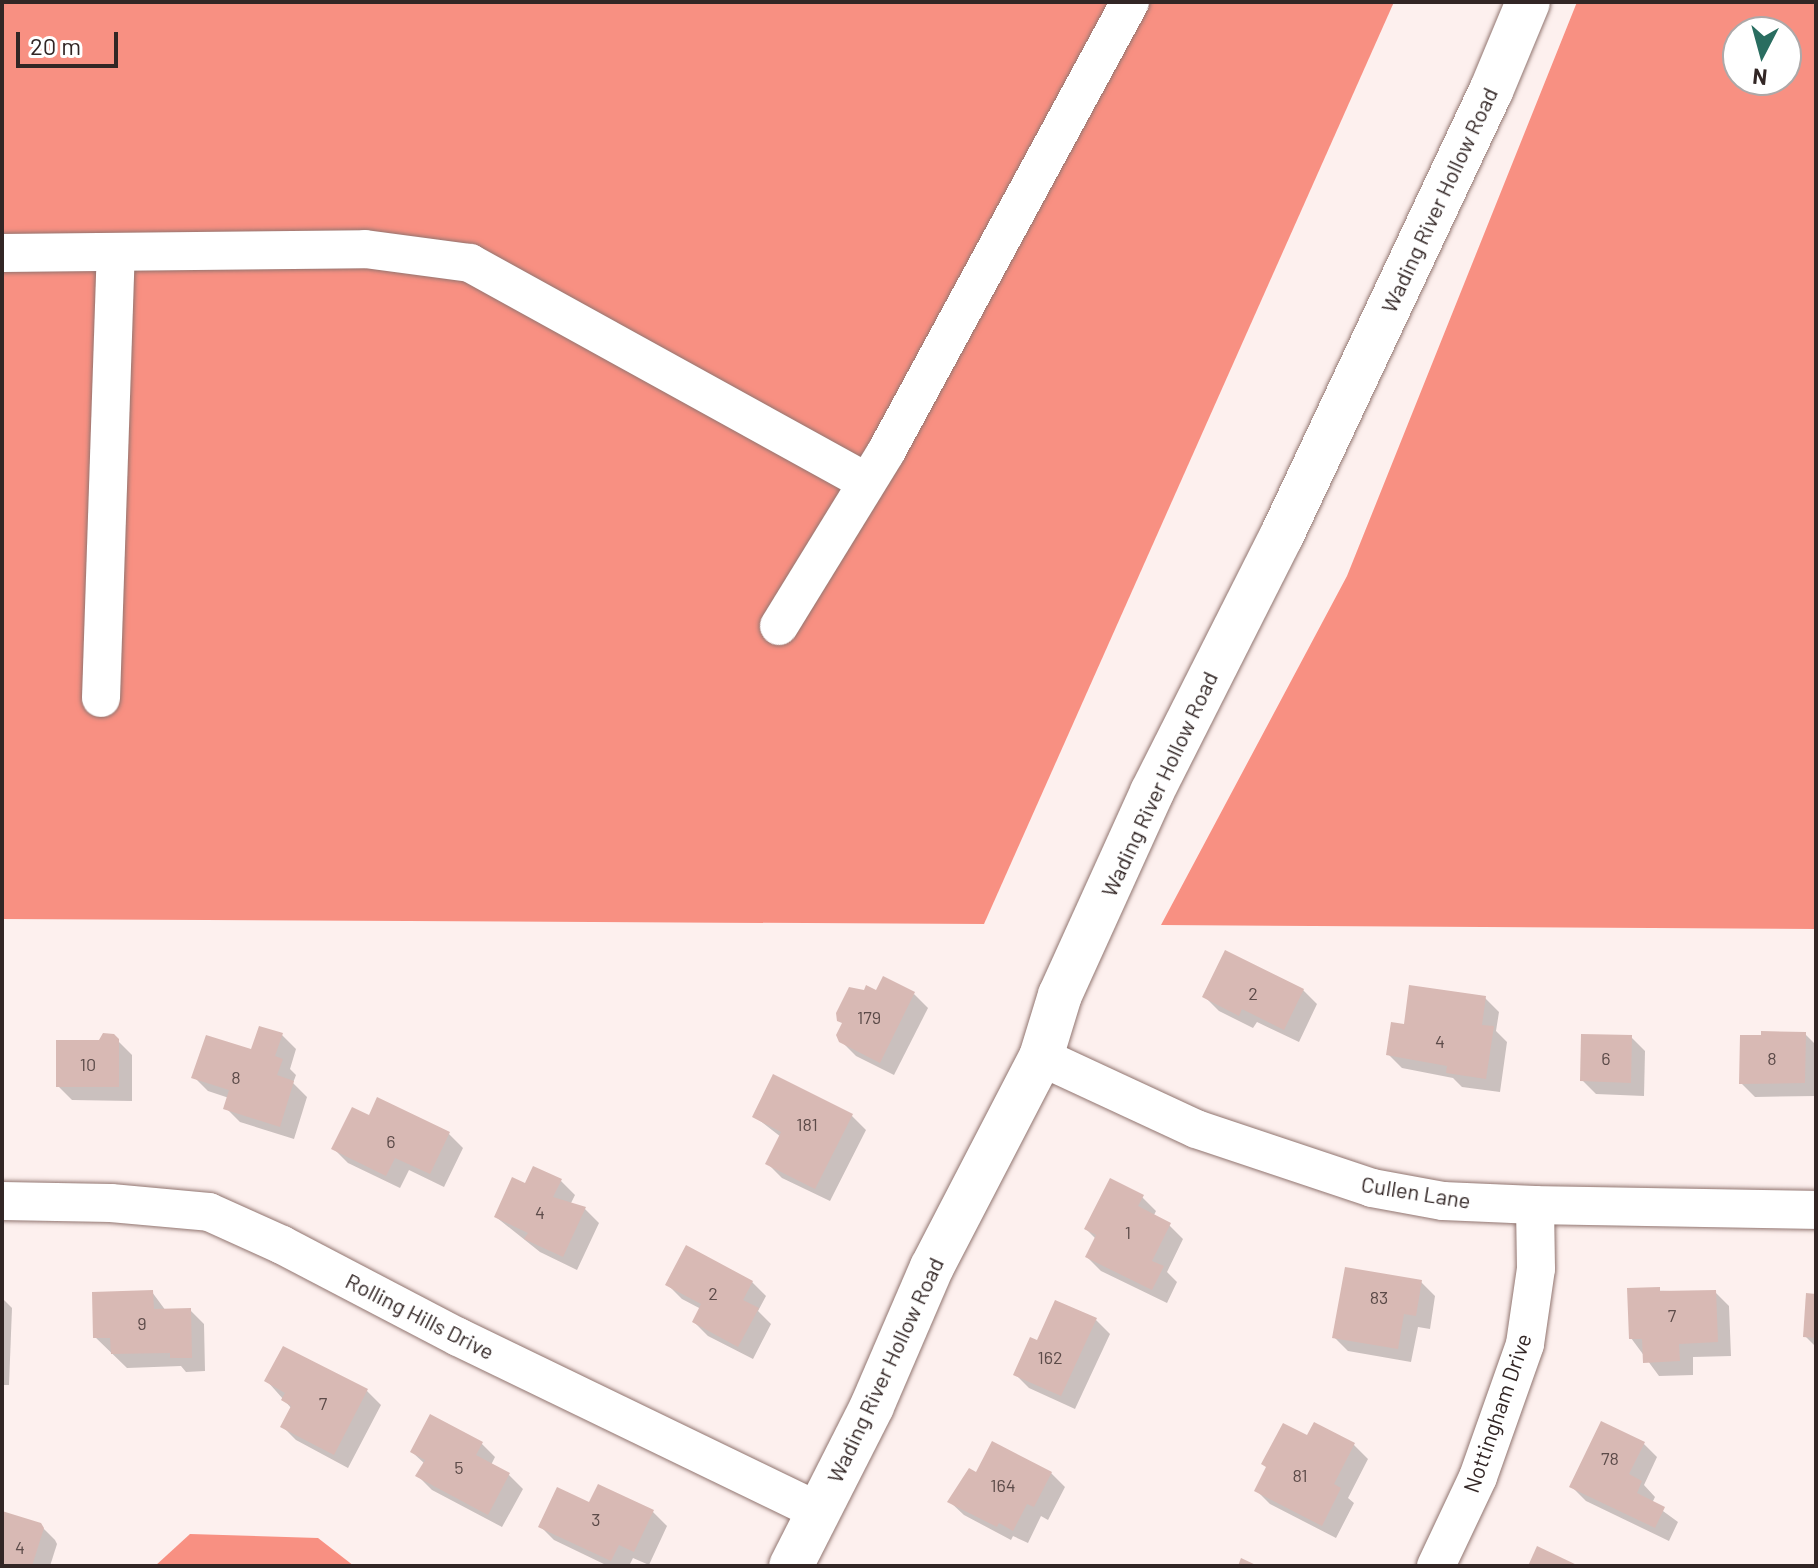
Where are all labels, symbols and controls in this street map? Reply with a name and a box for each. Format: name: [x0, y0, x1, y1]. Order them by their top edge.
scale bar: [20, 16, 122, 66]
north arrow: [1722, 16, 1802, 96]
text: 20 m: [30, 31, 81, 60]
text: N: [1751, 64, 1768, 92]
street label: Wading River Hollow Road: [1375, 83, 1503, 317]
street label: Wading River Hollow Road: [1095, 667, 1223, 901]
house number: 2: [1248, 982, 1258, 1004]
house number: 179: [857, 1006, 881, 1028]
house number: 4: [1435, 1030, 1445, 1052]
house number: 6: [1601, 1047, 1611, 1069]
house number: 8: [1767, 1047, 1777, 1069]
house number: 10: [80, 1053, 96, 1075]
house number: 8: [231, 1066, 241, 1088]
house number: 181: [796, 1113, 818, 1135]
house number: 6: [386, 1130, 396, 1152]
street label: Cullen Lane: [1359, 1170, 1473, 1214]
house number: 4: [535, 1201, 545, 1223]
house number: 1: [1125, 1221, 1131, 1243]
street label: Wading River Hollow Road: [821, 1253, 949, 1487]
street label: Rolling Hills Drive: [341, 1267, 499, 1365]
house number: 2: [708, 1282, 718, 1304]
house number: 83: [1370, 1286, 1388, 1308]
house number: 7: [1668, 1304, 1676, 1326]
house number: 9: [137, 1312, 147, 1334]
street label: Nottingham Drive: [1457, 1330, 1537, 1496]
house number: 162: [1037, 1346, 1063, 1368]
house number: 7: [319, 1392, 327, 1414]
house number: 78: [1601, 1447, 1619, 1469]
house number: 5: [454, 1456, 464, 1478]
house number: 81: [1292, 1464, 1308, 1486]
house number: 164: [990, 1474, 1016, 1496]
house number: 3: [591, 1508, 601, 1530]
house number: 4: [15, 1536, 25, 1558]

